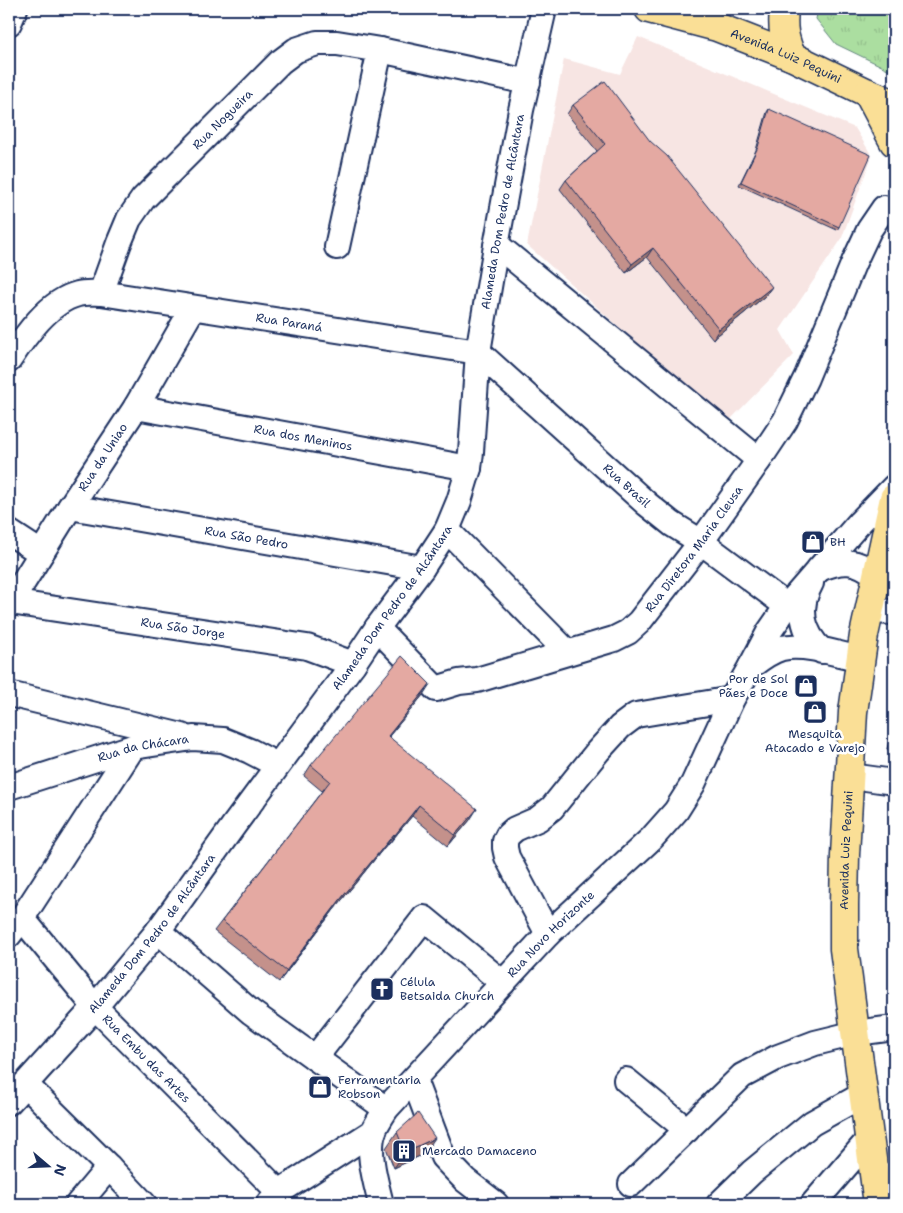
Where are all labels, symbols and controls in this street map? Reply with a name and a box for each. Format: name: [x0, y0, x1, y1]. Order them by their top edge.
street label: Avenida Luiz Pequini: [728, 25, 844, 87]
street label: Rua Nogueira: [189, 86, 256, 153]
street label: Alameda Dom Pedro de Alcântara: [477, 112, 528, 311]
street label: Rua Paraná: [255, 309, 324, 336]
street label: Rua da Uniao: [74, 420, 131, 494]
street label: Rua dos Meninos: [253, 421, 354, 455]
street label: Rua Brasil: [600, 460, 654, 511]
street label: Rua Diretora Maria Cleusa: [642, 482, 747, 615]
street label: Rua São Pedro: [203, 522, 289, 553]
street label: Alameda Dom Pedro de Alcântara: [328, 523, 456, 693]
shop icon: BH: [800, 529, 826, 555]
place label: BH: [830, 534, 846, 550]
street label: Rua São Jorge: [140, 614, 227, 643]
place label: Por de Sol Pães e Doce: [719, 671, 788, 701]
shop icon: Por de Sol Pães e Doce: [793, 673, 819, 699]
shop icon: Mesquita Atacado e Varejo: [802, 699, 828, 725]
place label: Mesquita Atacado e Varejo: [765, 726, 865, 756]
street label: Rua da Chácara: [96, 731, 190, 766]
street label: Avenida Luiz Pequini: [836, 790, 857, 910]
street label: Alameda Dom Pedro de Alcântara: [85, 850, 219, 1017]
street label: Rua Novo Horizonte: [504, 887, 598, 981]
place label: Célula Betsaida Church: [400, 974, 494, 1004]
church icon: Célula Betsaida Church: [369, 976, 395, 1002]
street label: Rua Embu das Artes: [99, 1011, 194, 1106]
place label: Ferramentaria Robson: [338, 1072, 421, 1102]
shop icon: Ferramentaria Robson: [307, 1074, 333, 1100]
building icon: Mercado Damaceno: [391, 1138, 417, 1164]
north arrow: [22, 1140, 72, 1190]
place label: Mercado Damaceno: [422, 1143, 537, 1159]
text: N: [50, 1162, 71, 1178]

